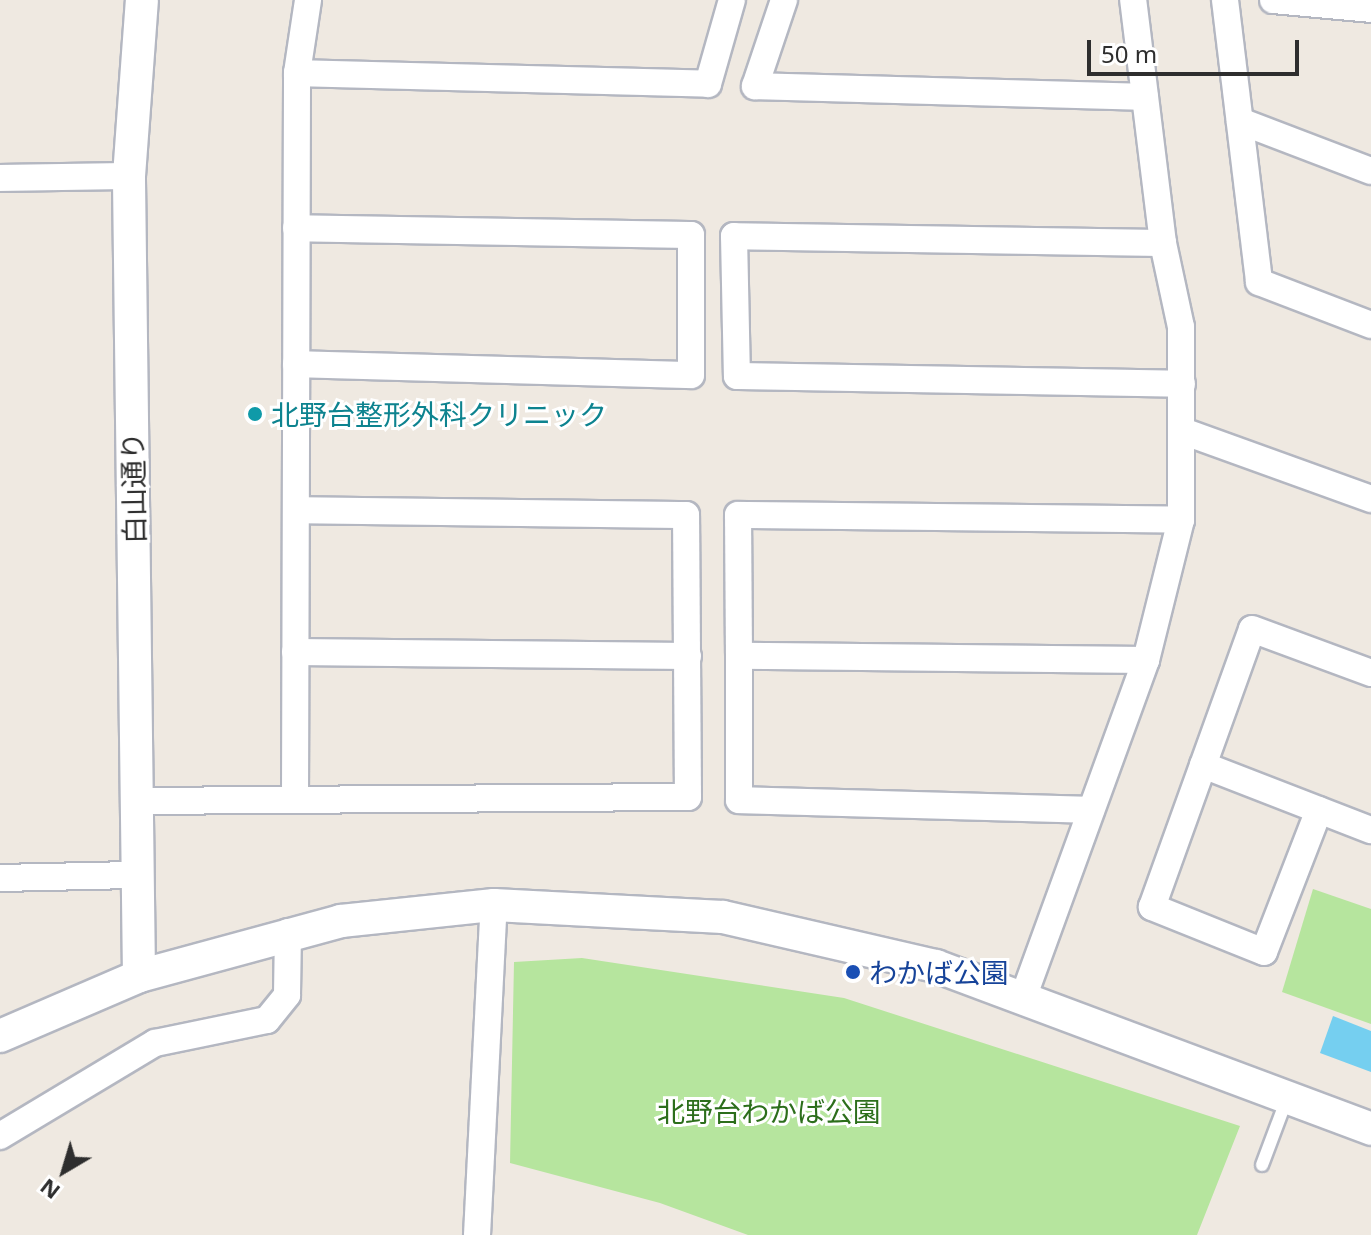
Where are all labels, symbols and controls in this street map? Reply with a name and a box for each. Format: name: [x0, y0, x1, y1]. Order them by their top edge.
scale bar: [1091, 24, 1303, 74]
text: 50 m: [1101, 37, 1157, 70]
place label: 北野台整形外科クリニック: [271, 397, 607, 431]
marker: 北野台整形外科クリニック: [246, 405, 264, 423]
street label: 白山通り: [115, 432, 151, 544]
place label: わかば公園: [869, 955, 1009, 989]
marker: わかば公園: [844, 963, 862, 981]
park label: 北野台わかば公園: [657, 1094, 881, 1128]
north arrow: [24, 1131, 104, 1211]
text: N: [33, 1173, 66, 1207]

